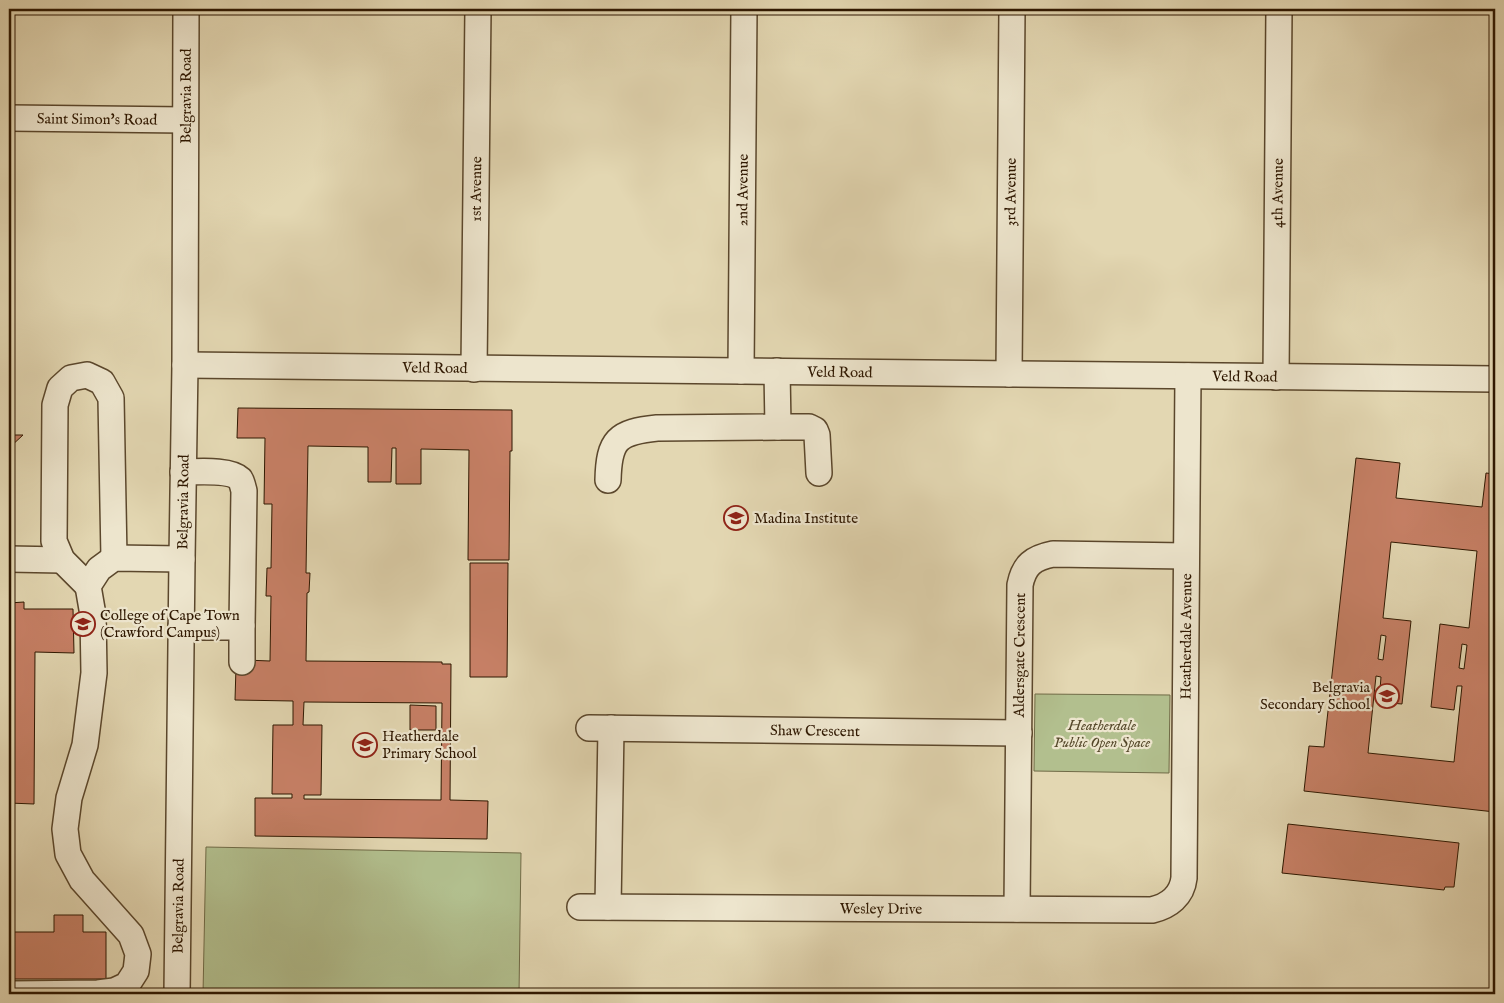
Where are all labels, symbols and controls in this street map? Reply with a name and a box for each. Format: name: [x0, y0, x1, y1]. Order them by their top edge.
street label: Belgravia Road: [176, 47, 195, 144]
street label: Saint Simon's Road: [37, 109, 158, 129]
street label: 2nd Avenue: [733, 154, 752, 226]
street label: 1st Avenue: [466, 156, 486, 222]
street label: 3rd Avenue: [1001, 158, 1020, 226]
street label: 4th Avenue: [1268, 158, 1287, 228]
street label: Veld Road: [401, 358, 469, 378]
street label: Veld Road: [806, 362, 874, 382]
street label: Veld Road: [1211, 366, 1279, 386]
street label: Belgravia Road: [173, 453, 193, 550]
school or university icon: Madina Institute: [723, 505, 749, 531]
place label: Madina Institute: [754, 509, 858, 528]
street label: Heatherdale Avenue: [1176, 573, 1196, 700]
street label: Aldersgate Crescent: [1009, 593, 1029, 718]
place label: College of Cape Town (Crawford Campus): [100, 606, 240, 642]
school or university icon: College of Cape Town (Crawford Campus): [70, 611, 96, 637]
place label: Belgravia Secondary School: [1260, 678, 1371, 714]
school or university icon: Belgravia Secondary School: [1374, 683, 1400, 709]
park label: Heatherdale Public Open Space: [1054, 716, 1150, 752]
street label: Shaw Crescent: [770, 721, 860, 741]
place label: Heatherdale Primary School: [382, 727, 478, 763]
school or university icon: Heatherdale Primary School: [352, 732, 378, 758]
street label: Belgravia Road: [168, 857, 188, 954]
street label: Wesley Drive: [840, 899, 922, 918]

